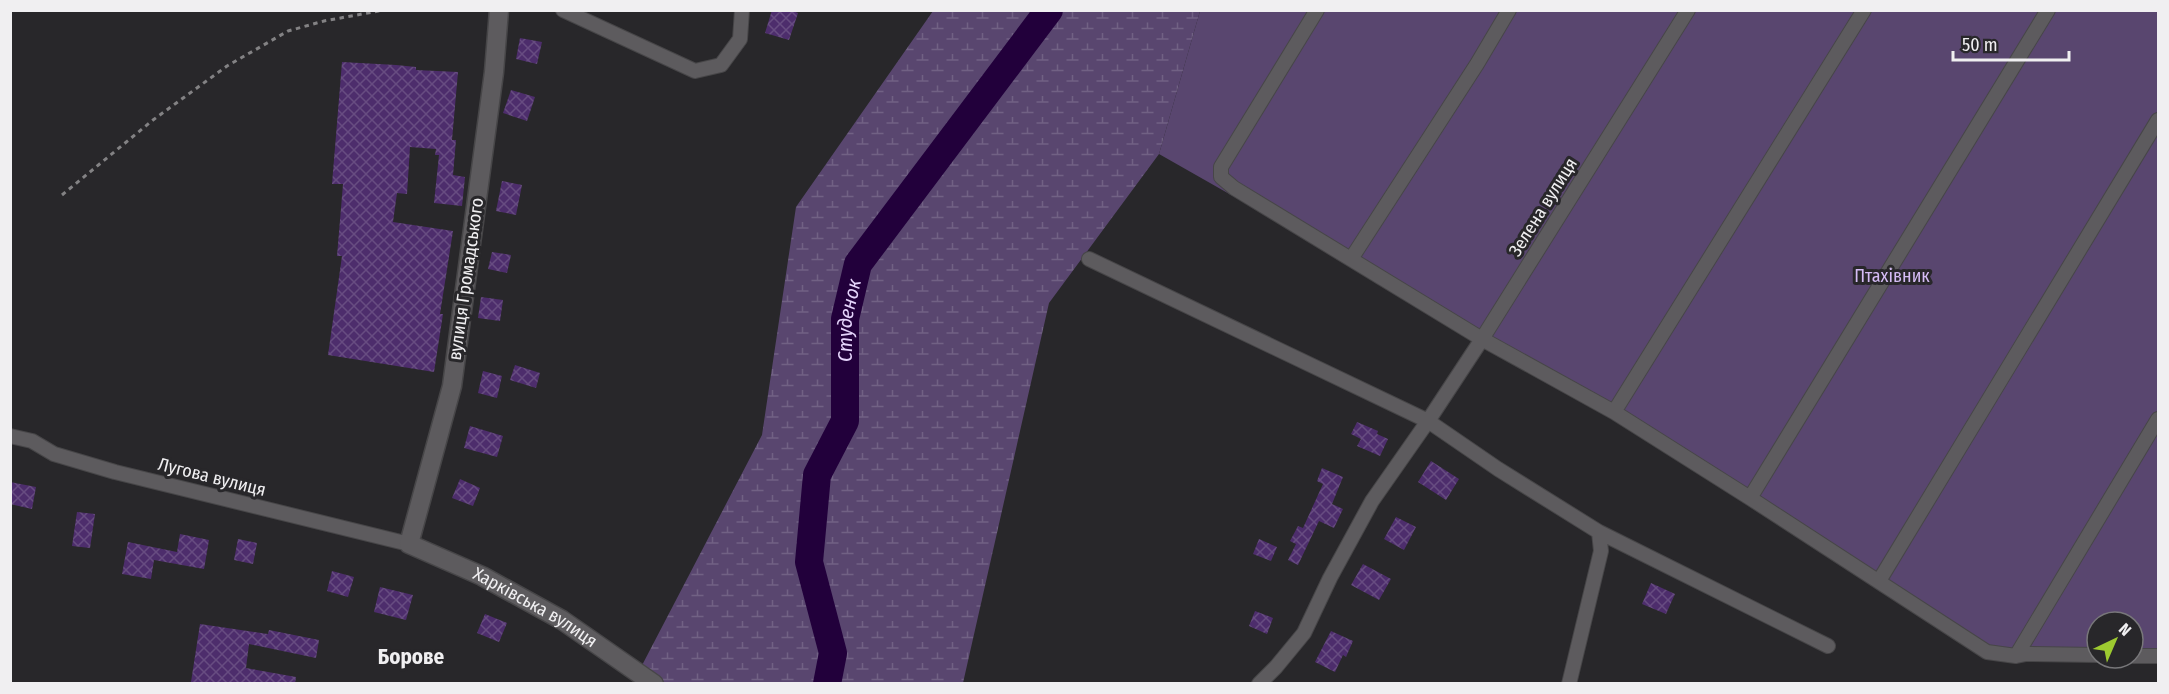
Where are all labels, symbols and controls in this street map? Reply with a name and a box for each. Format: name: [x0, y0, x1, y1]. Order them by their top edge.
scale bar: [1953, 24, 2068, 62]
text: 50 m: [1962, 34, 1998, 56]
street label: Зелена вулиця: [1504, 154, 1582, 260]
street label: вулиця Громадського: [444, 196, 488, 362]
park label: Птахівник: [1854, 265, 1930, 287]
water label: Студенок: [833, 276, 866, 362]
street label: Лугова вулиця: [156, 453, 268, 501]
street label: Харківська вулиця: [470, 562, 602, 652]
north arrow: [2085, 610, 2145, 670]
text: N: [2115, 619, 2135, 640]
district label: Борове: [378, 644, 445, 670]

